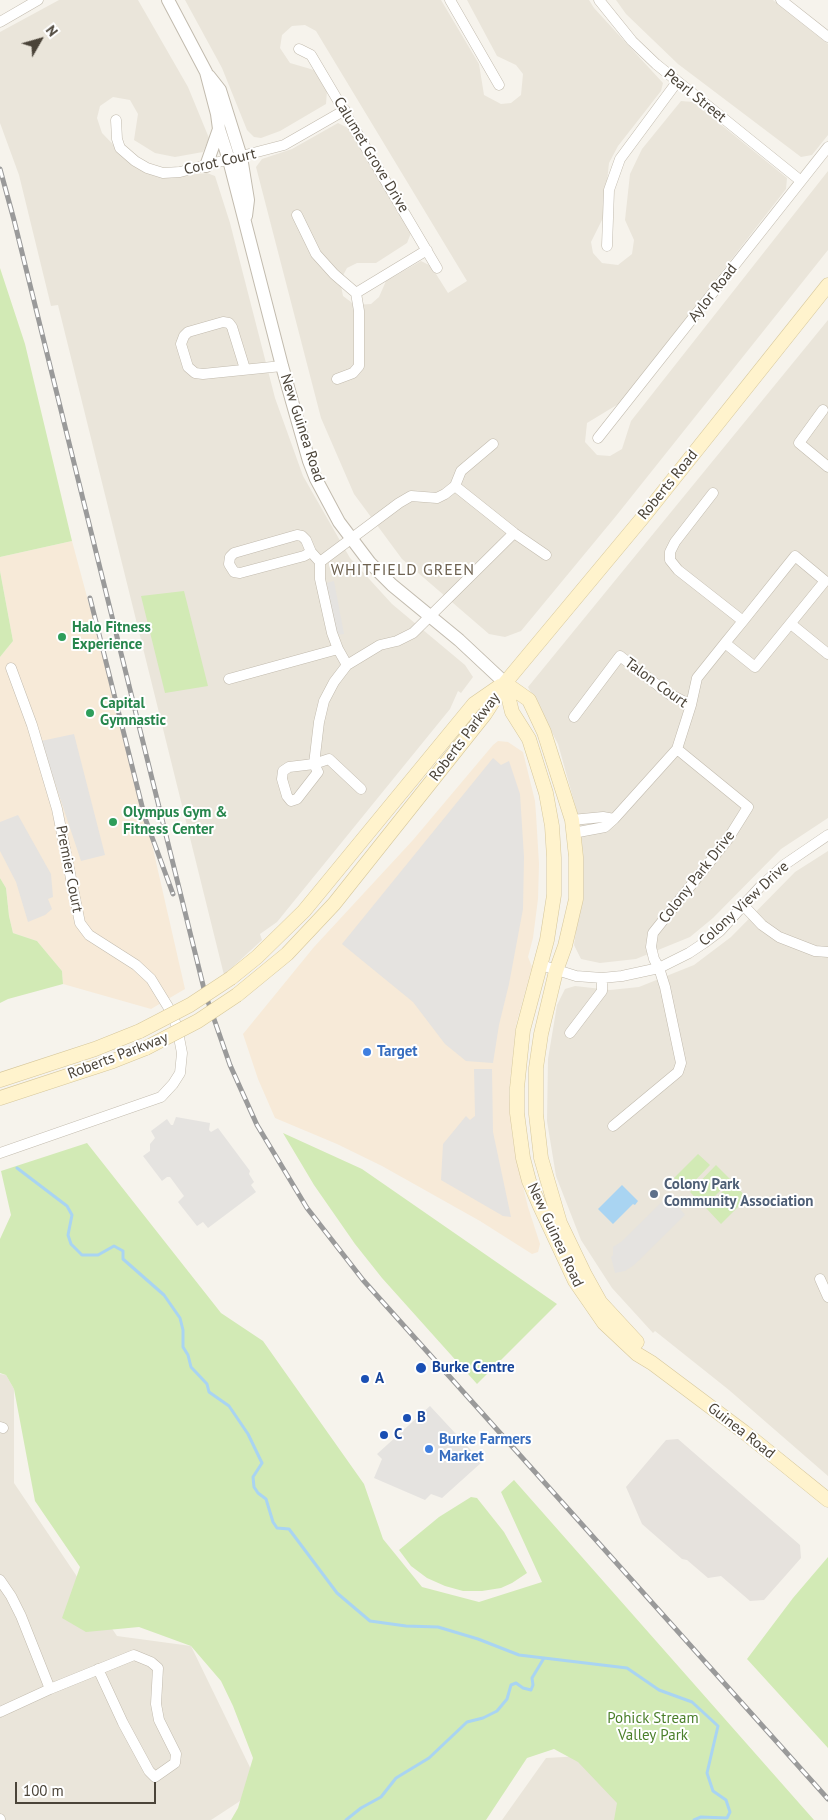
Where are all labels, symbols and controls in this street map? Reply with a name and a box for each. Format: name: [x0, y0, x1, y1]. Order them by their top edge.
north arrow: [15, 15, 65, 65]
text: N: [42, 22, 62, 40]
street label: Pearl Street: [660, 66, 730, 126]
street label: Calumet Grove Drive: [329, 94, 413, 216]
street label: Corot Court: [182, 145, 258, 179]
street label: Aylor Road: [685, 260, 741, 326]
street label: New Guinea Road: [276, 372, 328, 484]
street label: Roberts Road: [634, 446, 702, 524]
district label: WHITFIELD GREEN: [329, 560, 477, 580]
place label: Halo Fitness Experience: [72, 619, 151, 654]
marker: Halo Fitness Experience: [56, 631, 68, 643]
street label: Talon Court: [621, 654, 691, 712]
street label: Roberts Parkway: [426, 689, 504, 785]
place label: Capital Gymnastic: [100, 695, 166, 730]
marker: Capital Gymnastic: [84, 707, 96, 719]
place label: Olympus Gym & Fitness Center: [123, 804, 227, 839]
marker: Olympus Gym & Fitness Center: [107, 816, 119, 828]
street label: Premier Court: [52, 824, 86, 914]
street label: Colony Park Drive: [655, 827, 739, 927]
street label: Colony View Drive: [695, 858, 793, 950]
street label: Roberts Parkway: [65, 1029, 171, 1083]
place label: Target: [377, 1043, 418, 1061]
marker: Target: [361, 1046, 373, 1058]
place label: Colony Park Community Association: [664, 1176, 813, 1211]
street label: New Guinea Road: [523, 1180, 587, 1290]
marker: Colony Park Community Association: [648, 1188, 660, 1200]
place label: Burke Centre: [432, 1359, 515, 1377]
marker: Burke Centre: [414, 1361, 428, 1375]
place label: A: [375, 1370, 384, 1388]
marker: A: [359, 1373, 371, 1385]
street label: Guinea Road: [704, 1399, 778, 1463]
place label: B: [417, 1409, 426, 1427]
marker: B: [401, 1412, 413, 1424]
place label: C: [394, 1426, 402, 1444]
marker: C: [378, 1429, 390, 1441]
place label: Burke Farmers Market: [439, 1431, 531, 1466]
marker: Burke Farmers Market: [423, 1443, 435, 1455]
park label: Pohick Stream Valley Park: [607, 1710, 699, 1745]
scale bar: [18, 1772, 159, 1804]
text: 100 m: [23, 1781, 64, 1800]

